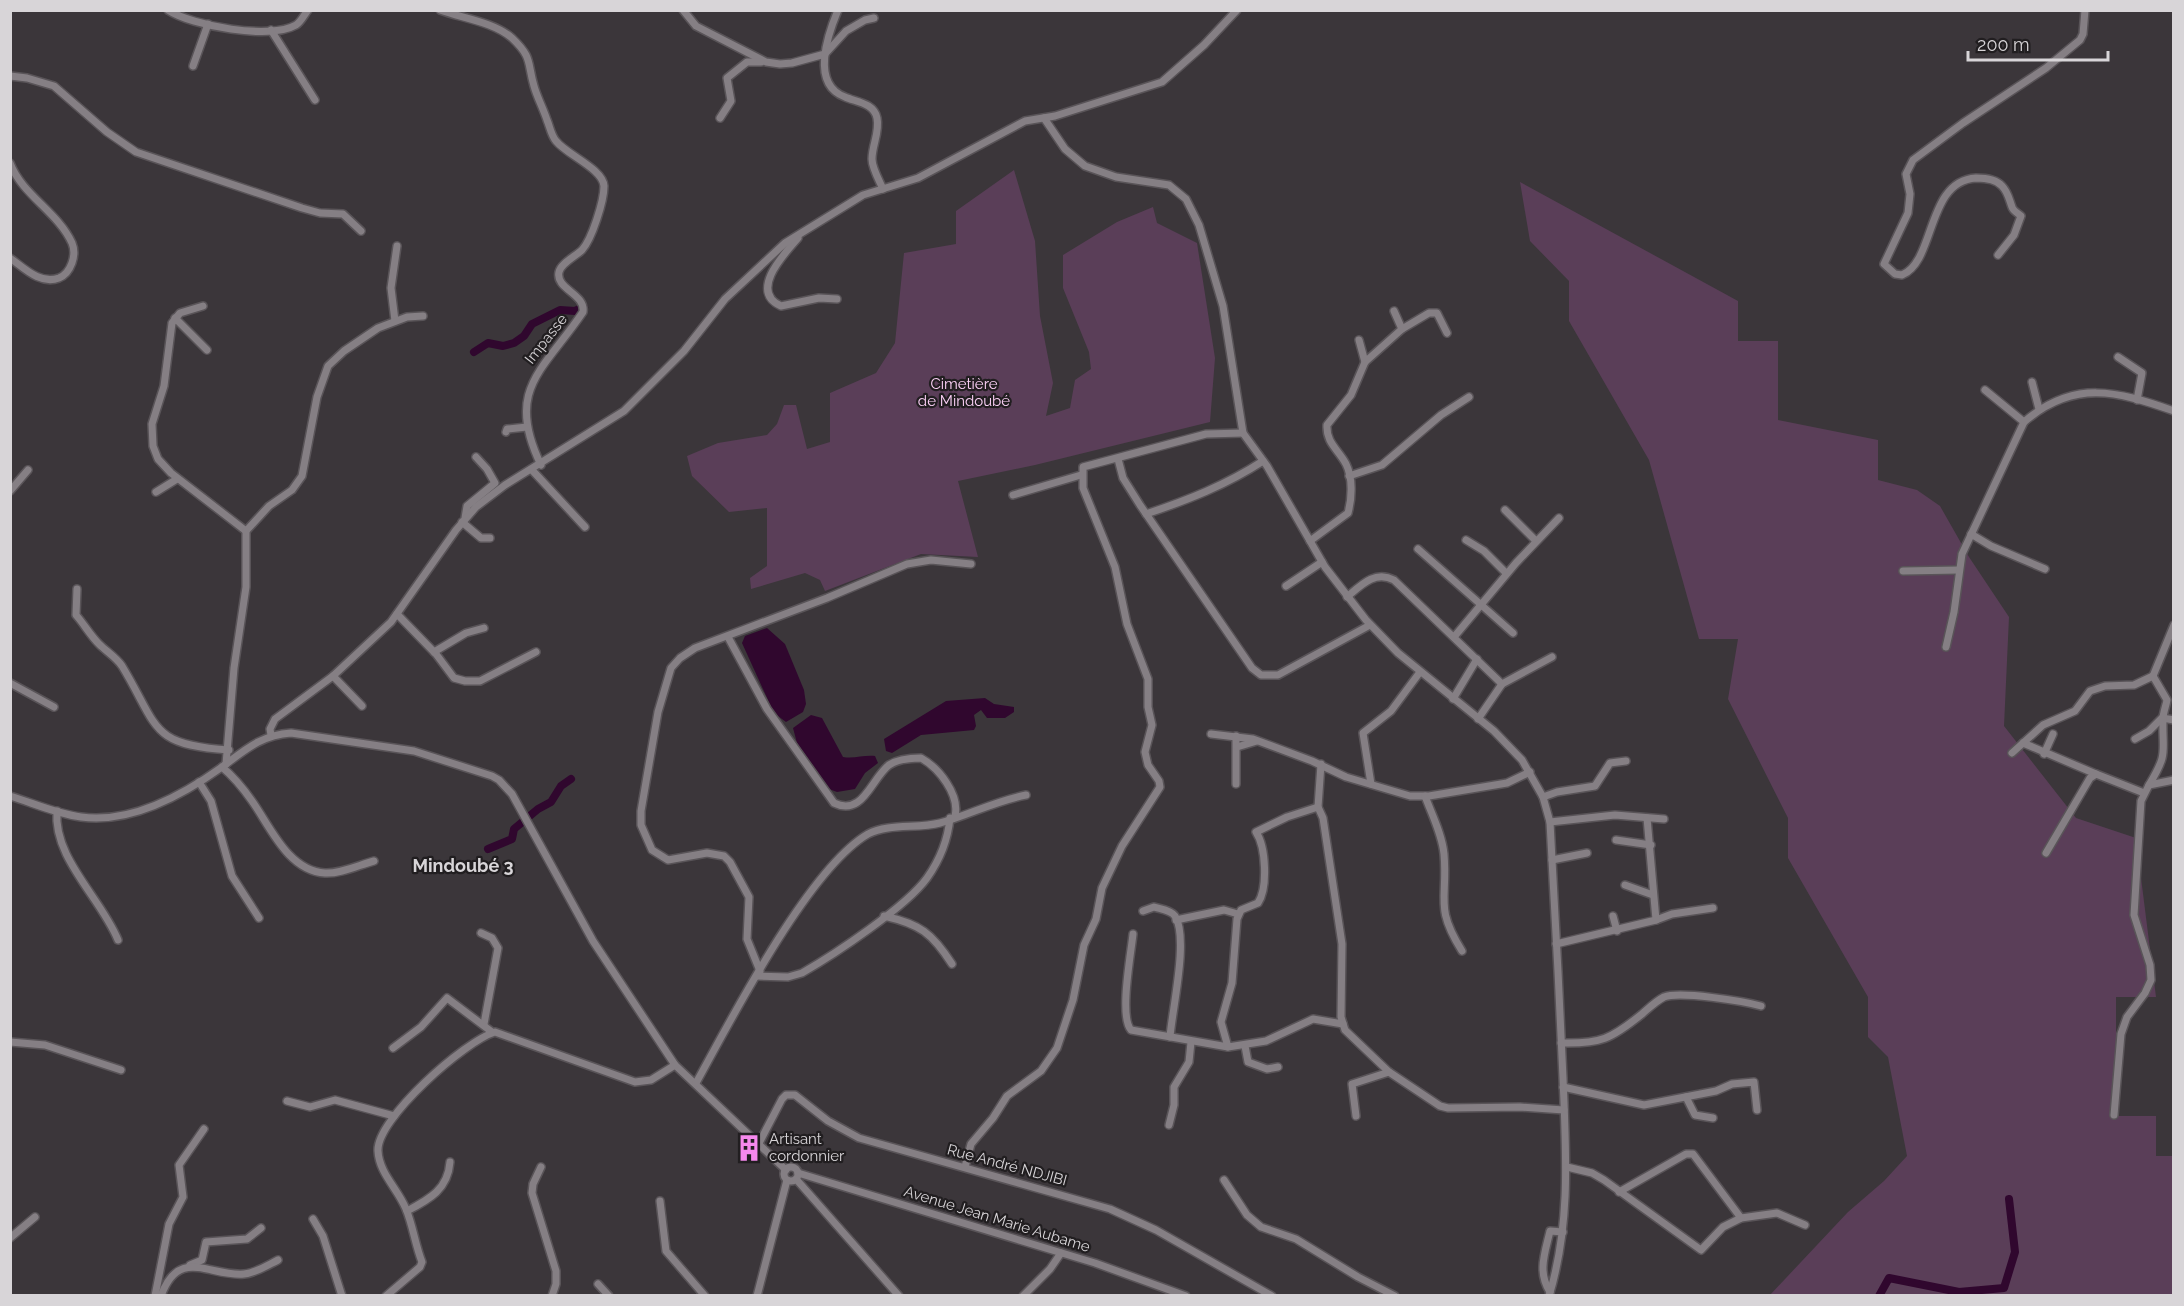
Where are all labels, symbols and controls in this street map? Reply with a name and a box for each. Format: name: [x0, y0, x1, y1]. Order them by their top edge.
scale bar: [1968, 24, 2108, 62]
text: 200 m: [1977, 34, 2030, 55]
street label: Impasse: [521, 310, 571, 367]
park label: Cimetière de Mindoubé: [918, 375, 1010, 410]
district label: Mindoubé 3: [412, 855, 514, 876]
place label: Artisant cordonnier: [769, 1130, 845, 1165]
building icon: Artisant cordonnier: [734, 1133, 764, 1163]
street label: Rue André NDJIBI: [945, 1140, 1069, 1190]
street label: Avenue Jean Marie Aubame: [902, 1182, 1092, 1256]

